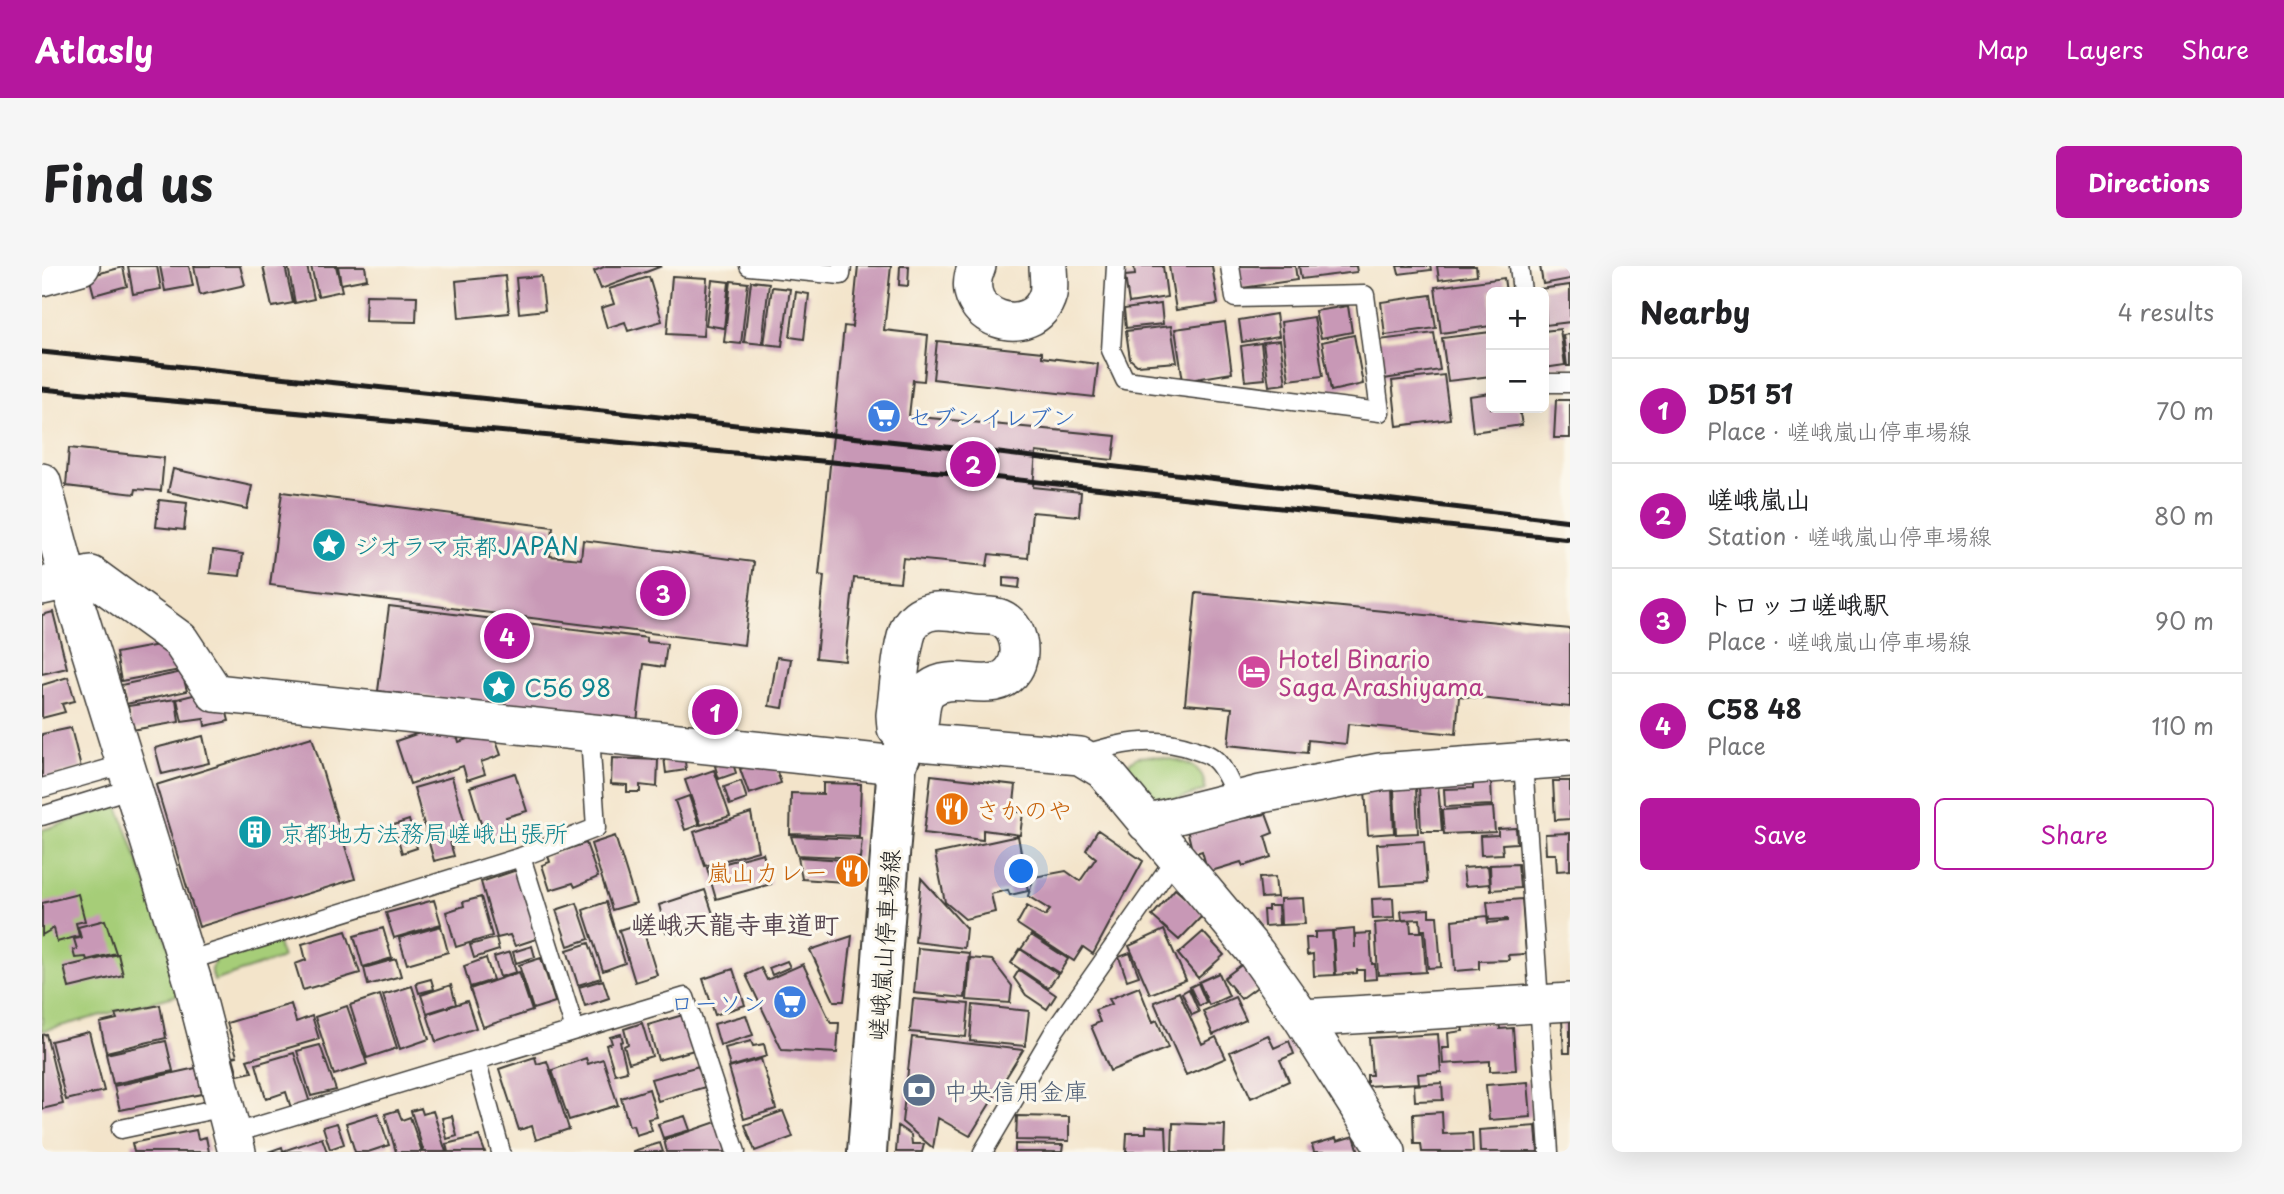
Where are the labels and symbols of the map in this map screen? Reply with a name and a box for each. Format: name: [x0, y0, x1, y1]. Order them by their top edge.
supermarket icon: セブンイレブン: [865, 397, 903, 435]
place label: セブンイレブン: [908, 398, 1076, 434]
pin: 2: [950, 438, 996, 490]
place icon: ジオラマ京都JAPAN: [310, 526, 348, 564]
place label: ジオラマ京都JAPAN: [354, 527, 579, 563]
pin: 3: [640, 567, 686, 619]
pin: 4: [484, 610, 530, 662]
place label: Hotel Binario Saga Arashiyama: [1278, 640, 1484, 704]
hotel icon: Hotel Binario Saga Arashiyama: [1235, 653, 1273, 691]
place icon: C56 98: [480, 668, 518, 706]
place label: C56 98: [524, 669, 611, 705]
pin: 1: [692, 686, 738, 738]
restaurant icon: さかのや: [933, 790, 971, 828]
place label: さかのや: [976, 791, 1072, 827]
building icon: 京都地方法務局嵯峨出張所: [236, 813, 274, 851]
place label: 京都地方法務局嵯峨出張所: [280, 814, 568, 850]
street label: 嵯峨嵐山停車場線: [858, 848, 908, 1042]
restaurant icon: 嵐山カレー: [833, 852, 871, 890]
place label: 嵐山カレー: [707, 853, 828, 889]
your location: [1004, 854, 1038, 888]
district label: 嵯峨天龍寺車道町: [631, 904, 839, 943]
supermarket icon: ローソン: [771, 983, 809, 1021]
place label: ローソン: [670, 984, 766, 1020]
bank icon: 中央信用金庫: [900, 1071, 938, 1109]
place label: 中央信用金庫: [944, 1072, 1088, 1108]

